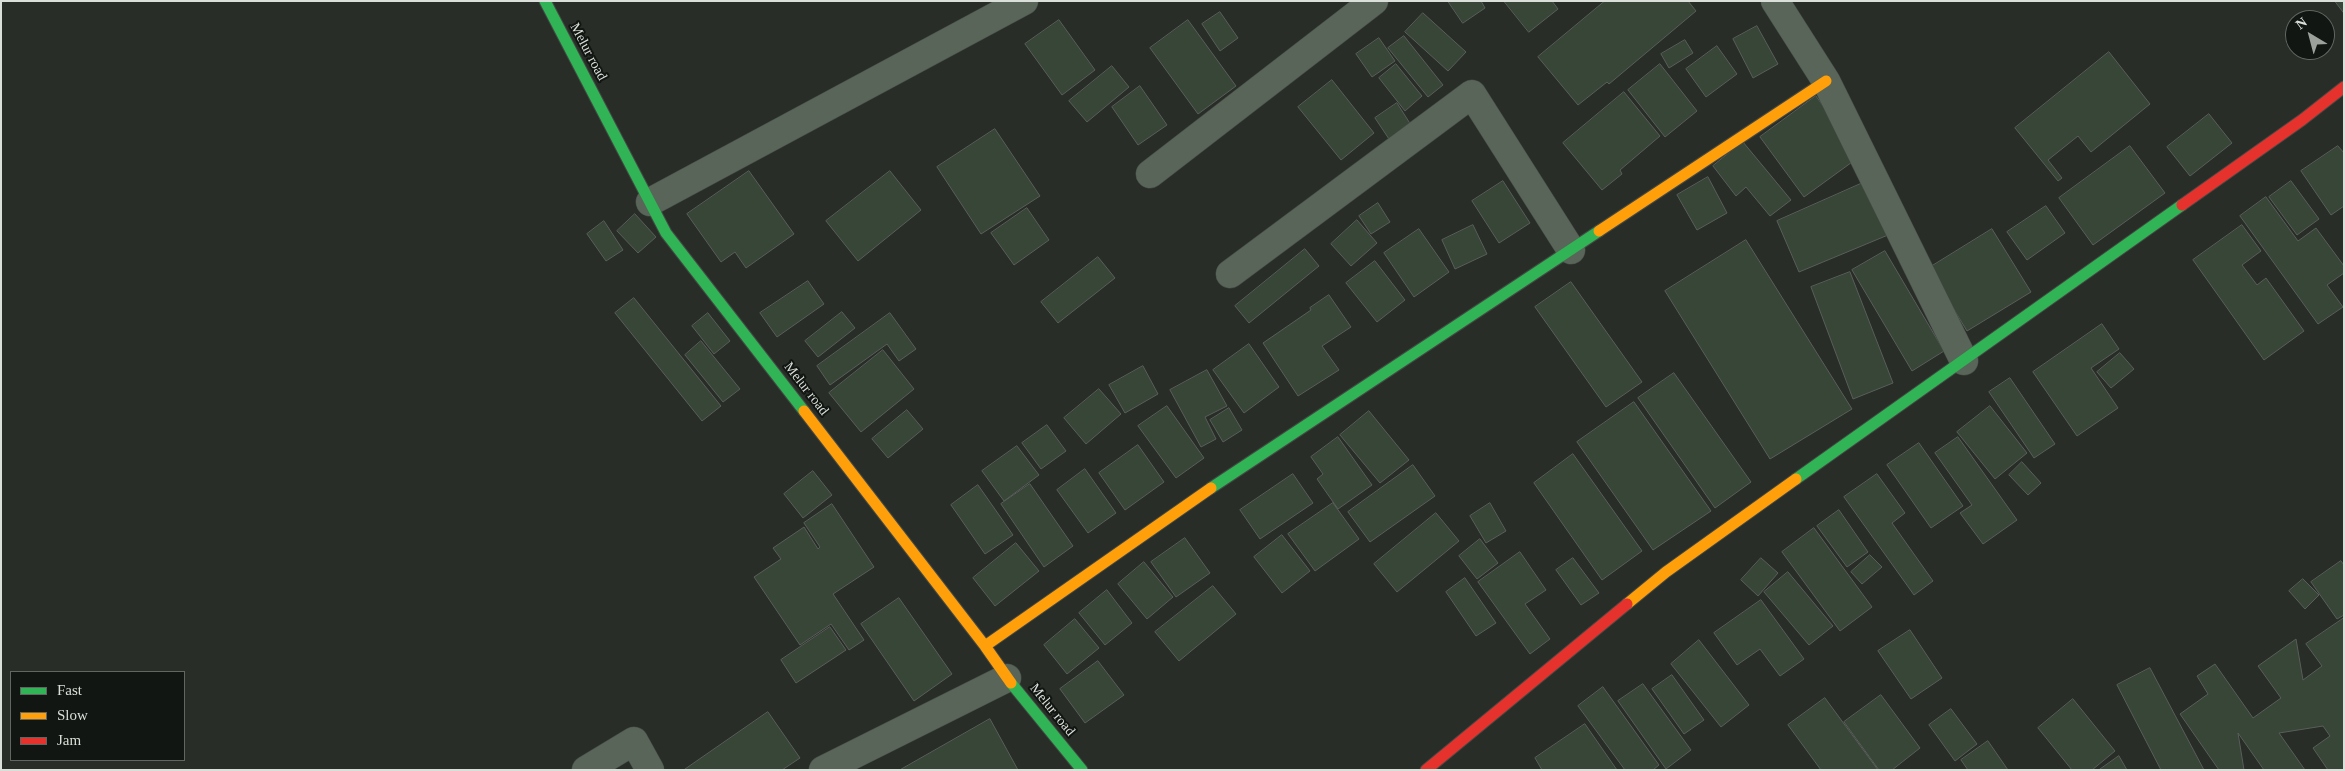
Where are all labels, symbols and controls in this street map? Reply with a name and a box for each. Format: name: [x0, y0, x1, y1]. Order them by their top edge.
north arrow: [2285, 10, 2335, 60]
text: N: [2293, 14, 2310, 32]
street label: Melur road: [566, 20, 610, 84]
street label: Melur road: [780, 359, 832, 419]
legend: [10, 671, 185, 761]
street label: Melur road: [1026, 680, 1078, 740]
text: Fast: [57, 682, 82, 698]
text: Slow: [57, 707, 88, 723]
text: Jam: [57, 732, 81, 748]

